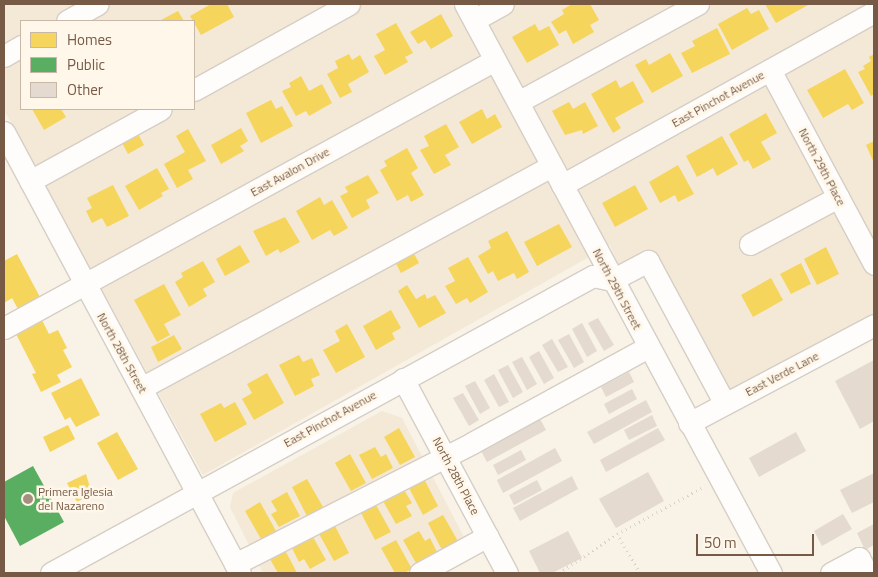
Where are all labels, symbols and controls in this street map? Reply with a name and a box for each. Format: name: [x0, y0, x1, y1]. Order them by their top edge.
legend: [20, 20, 195, 110]
text: Homes: [67, 28, 112, 51]
text: Public: [67, 53, 105, 76]
street label: East Pinchot Avenue: [669, 68, 767, 130]
text: Other: [67, 78, 103, 101]
street label: North 29th Place: [796, 126, 848, 208]
street label: East Avalon Drive: [248, 144, 332, 200]
street label: North 29th Street: [590, 246, 644, 332]
street label: North 28th Street: [94, 310, 150, 396]
street label: East Verde Lane: [743, 349, 821, 399]
street label: East Pinchot Avenue: [281, 388, 379, 450]
street label: North 28th Place: [430, 435, 482, 517]
place label: Primera Iglesia del Nazareno: [38, 485, 113, 513]
marker: Primera Iglesia del Nazareno: [22, 493, 34, 505]
scale bar: [698, 524, 816, 556]
text: 50 m: [704, 531, 737, 554]

